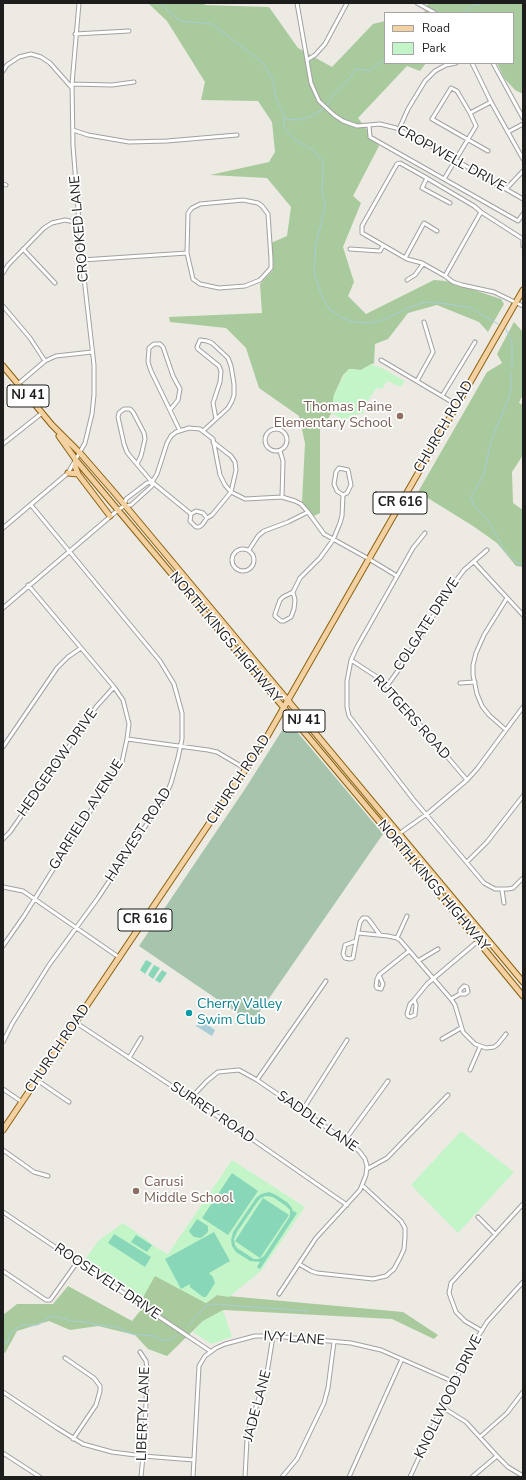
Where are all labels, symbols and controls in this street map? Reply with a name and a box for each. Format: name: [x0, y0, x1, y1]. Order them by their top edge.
legend: [384, 12, 514, 64]
text: Road: [422, 20, 450, 36]
text: Park: [422, 40, 446, 56]
street label: CROPWELL DRIVE: [394, 122, 508, 196]
street label: CROOKED LANE: [67, 175, 93, 283]
street label: CHURCH ROAD: [411, 378, 477, 476]
road number: NJ 41: [7, 385, 49, 407]
place label: Thomas Paine Elementary School: [274, 400, 392, 432]
marker: Thomas Paine Elementary School: [395, 411, 405, 421]
road number: CR 616: [373, 492, 427, 514]
street label: NORTH KINGS HIGHWAY: [165, 569, 285, 707]
street label: COLGATE DRIVE: [391, 575, 463, 675]
street label: RUTGERS ROAD: [369, 672, 453, 764]
street label: HEDGEROW DRIVE: [15, 706, 101, 820]
road number: NJ 41: [283, 710, 325, 732]
street label: CHURCH ROAD: [204, 732, 274, 828]
street label: GARFIELD AVENUE: [46, 757, 128, 873]
street label: HARVEST ROAD: [102, 785, 176, 885]
street label: NORTH KINGS HIGHWAY: [373, 817, 493, 955]
road number: CR 616: [118, 909, 172, 931]
place label: Cherry Valley Swim Club: [197, 997, 282, 1030]
street label: CHURCH ROAD: [22, 1001, 94, 1097]
marker: Cherry Valley Swim Club: [184, 1008, 194, 1018]
street label: SURREY ROAD: [167, 1079, 257, 1147]
street label: SADDLE LANE: [273, 1088, 361, 1156]
place label: Carusi Middle School: [144, 1175, 233, 1208]
marker: Carusi Middle School: [131, 1186, 141, 1196]
street label: ROOSEVELT DRIVE: [51, 1240, 163, 1324]
street label: IVY LANE: [263, 1328, 325, 1350]
street label: KNOLLWOOD DRIVE: [412, 1332, 486, 1462]
street label: LIBERTY LANE: [134, 1367, 154, 1461]
street label: JADE LANE: [240, 1369, 276, 1443]

